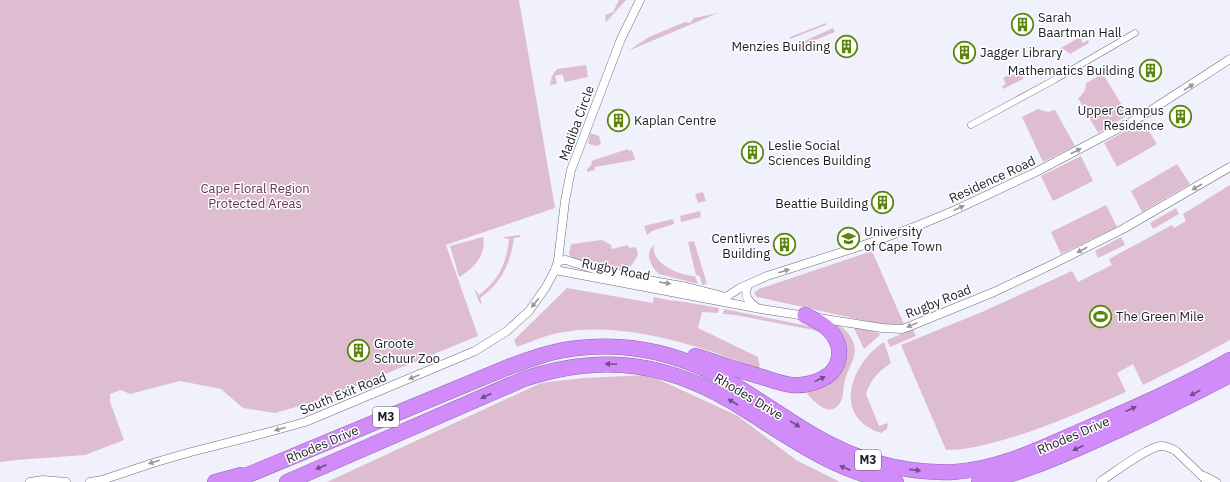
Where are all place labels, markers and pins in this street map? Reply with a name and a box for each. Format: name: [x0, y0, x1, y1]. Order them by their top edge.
place label: Sarah Baartman Hall: [1038, 9, 1122, 41]
building icon: Sarah Baartman Hall: [1010, 11, 1036, 37]
building icon: Menzies Building: [833, 33, 859, 59]
place label: Menzies Building: [731, 38, 830, 55]
building icon: Jagger Library: [952, 39, 978, 65]
place label: Jagger Library: [980, 44, 1063, 61]
building icon: Mathematics Building: [1137, 57, 1163, 83]
place label: Mathematics Building: [1008, 62, 1134, 79]
place label: Upper Campus Residence: [1078, 102, 1164, 134]
building icon: Upper Campus Residence: [1167, 104, 1193, 130]
building icon: Kaplan Centre: [605, 107, 631, 133]
place label: Kaplan Centre: [634, 112, 716, 129]
place label: Leslie Social Sciences Building: [768, 137, 871, 169]
building icon: Leslie Social Sciences Building: [740, 139, 766, 165]
building icon: Beattie Building: [870, 190, 896, 216]
place label: Beattie Building: [775, 195, 868, 212]
place label: University of Cape Town: [864, 223, 942, 255]
school or university icon: University of Cape Town: [836, 225, 862, 251]
place label: Centlivres Building: [711, 230, 770, 262]
building icon: Centlivres Building: [772, 232, 798, 258]
sports icon: The Green Mile: [1088, 303, 1114, 329]
place label: The Green Mile: [1116, 308, 1204, 325]
place label: Groote Schuur Zoo: [374, 335, 440, 367]
building icon: Groote Schuur Zoo: [345, 337, 371, 363]

